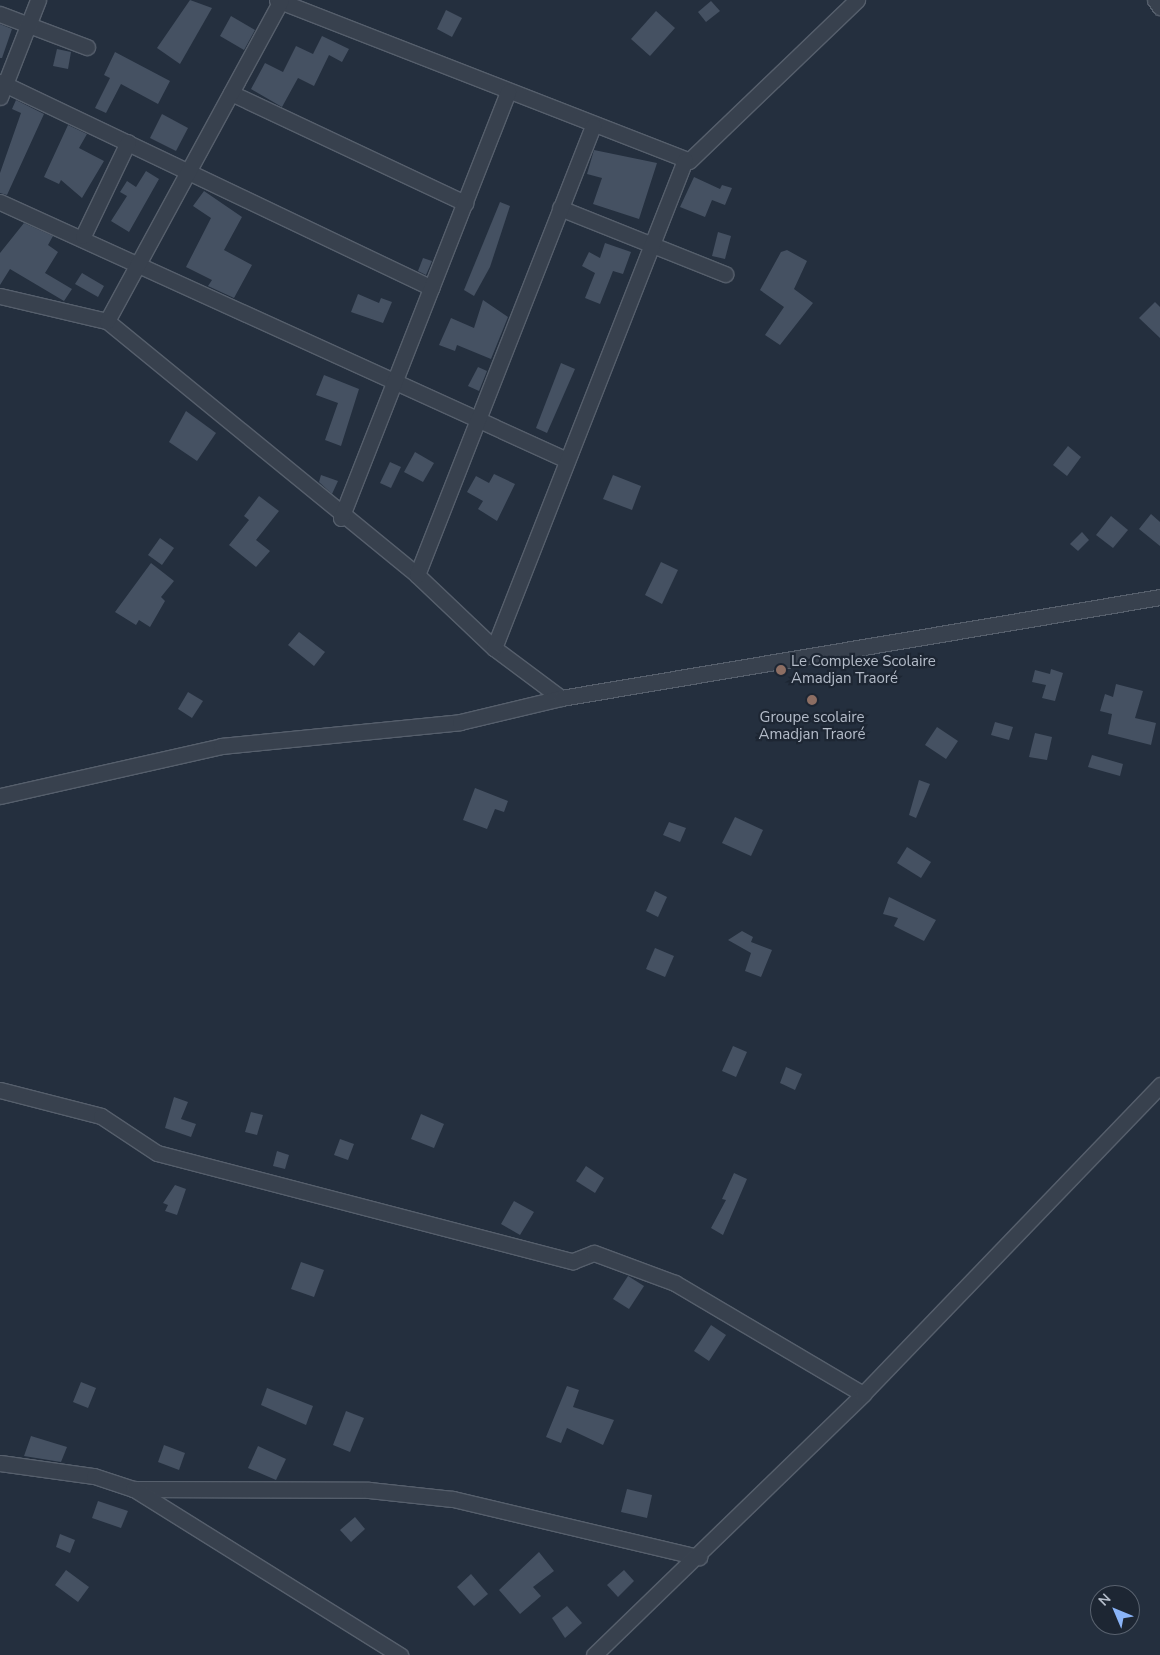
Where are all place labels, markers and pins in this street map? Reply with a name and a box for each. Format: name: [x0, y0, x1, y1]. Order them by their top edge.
place label: Le Complexe Scolaire Amadjan Traoré: [791, 652, 936, 687]
marker: Le Complexe Scolaire Amadjan Traoré: [775, 664, 787, 676]
marker: Groupe scolaire Amadjan Traoré: [806, 694, 818, 706]
place label: Groupe scolaire Amadjan Traoré: [758, 708, 866, 743]

